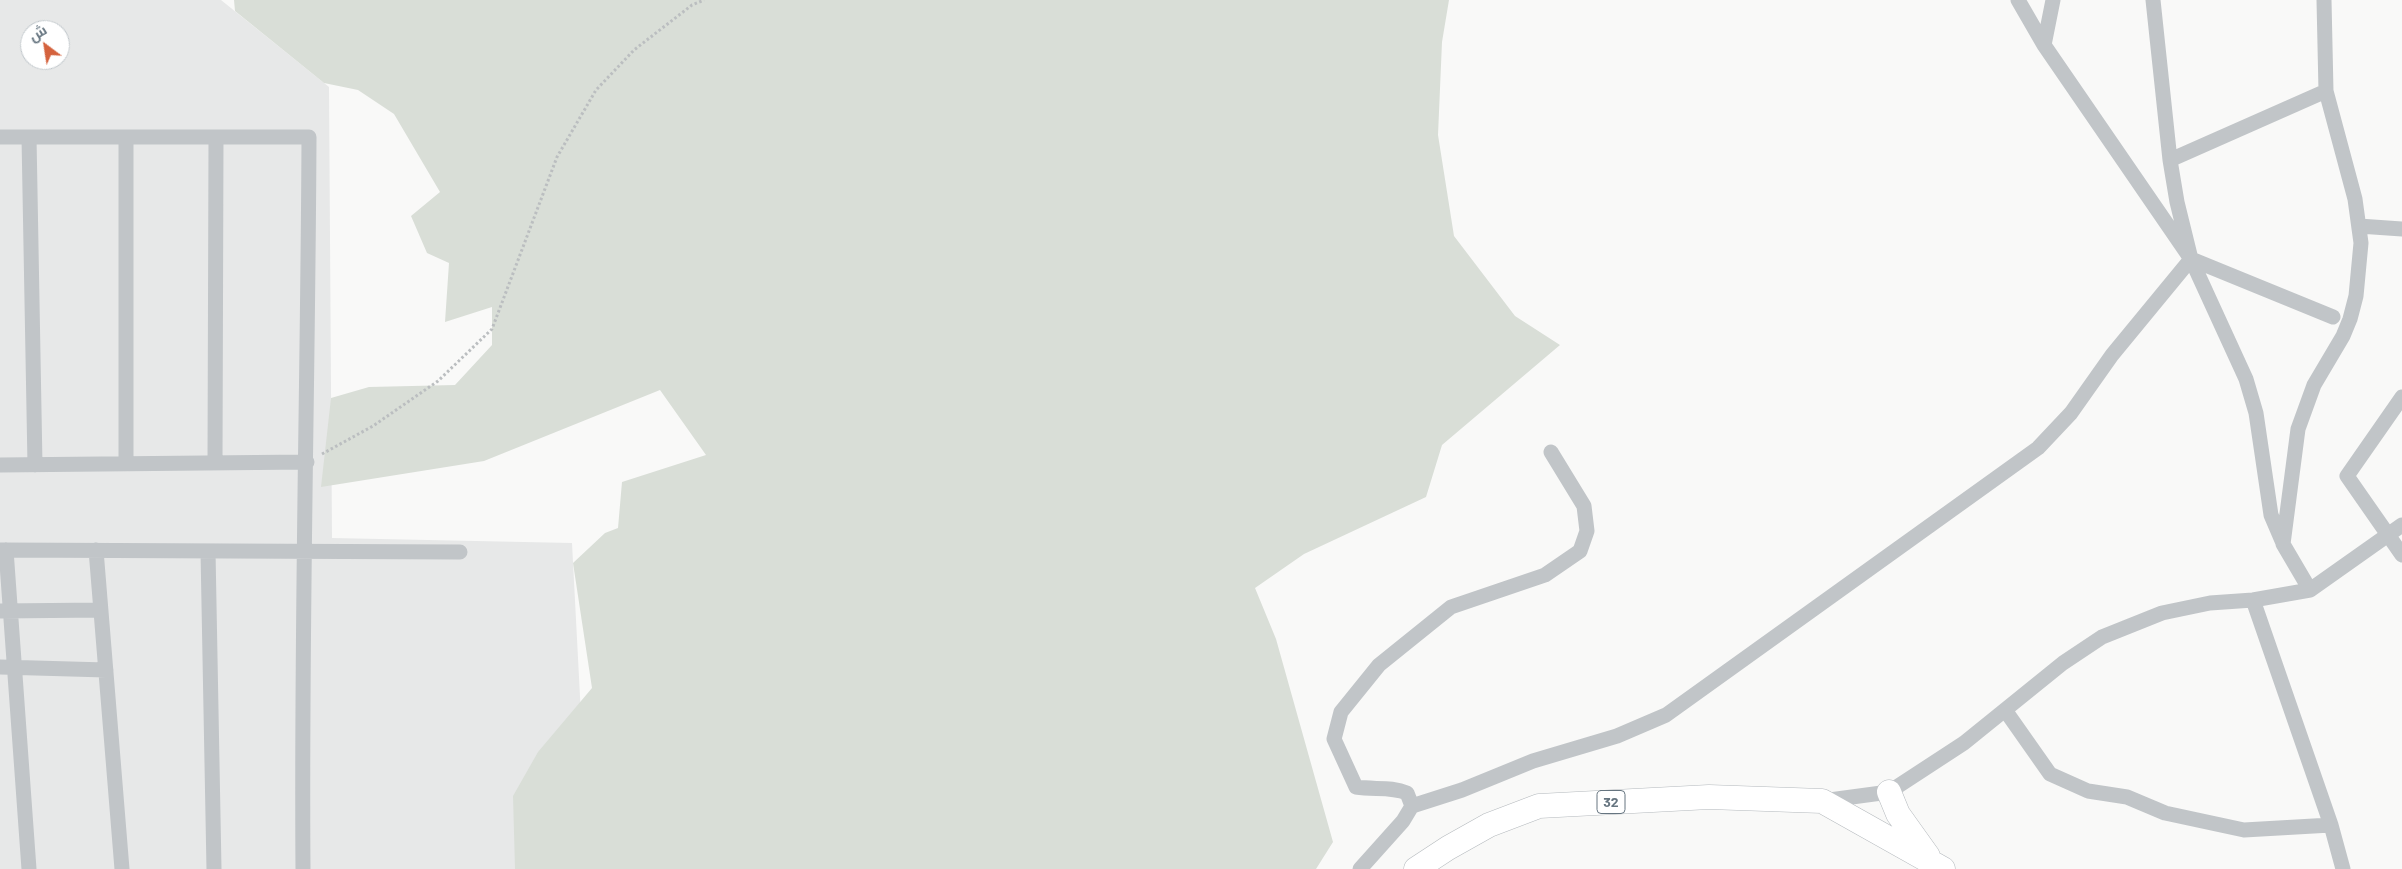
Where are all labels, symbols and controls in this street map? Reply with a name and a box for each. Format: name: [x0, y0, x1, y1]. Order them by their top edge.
north arrow: [20, 20, 70, 70]
text: ش: [25, 21, 50, 44]
road number: 32: [1597, 790, 1625, 814]

